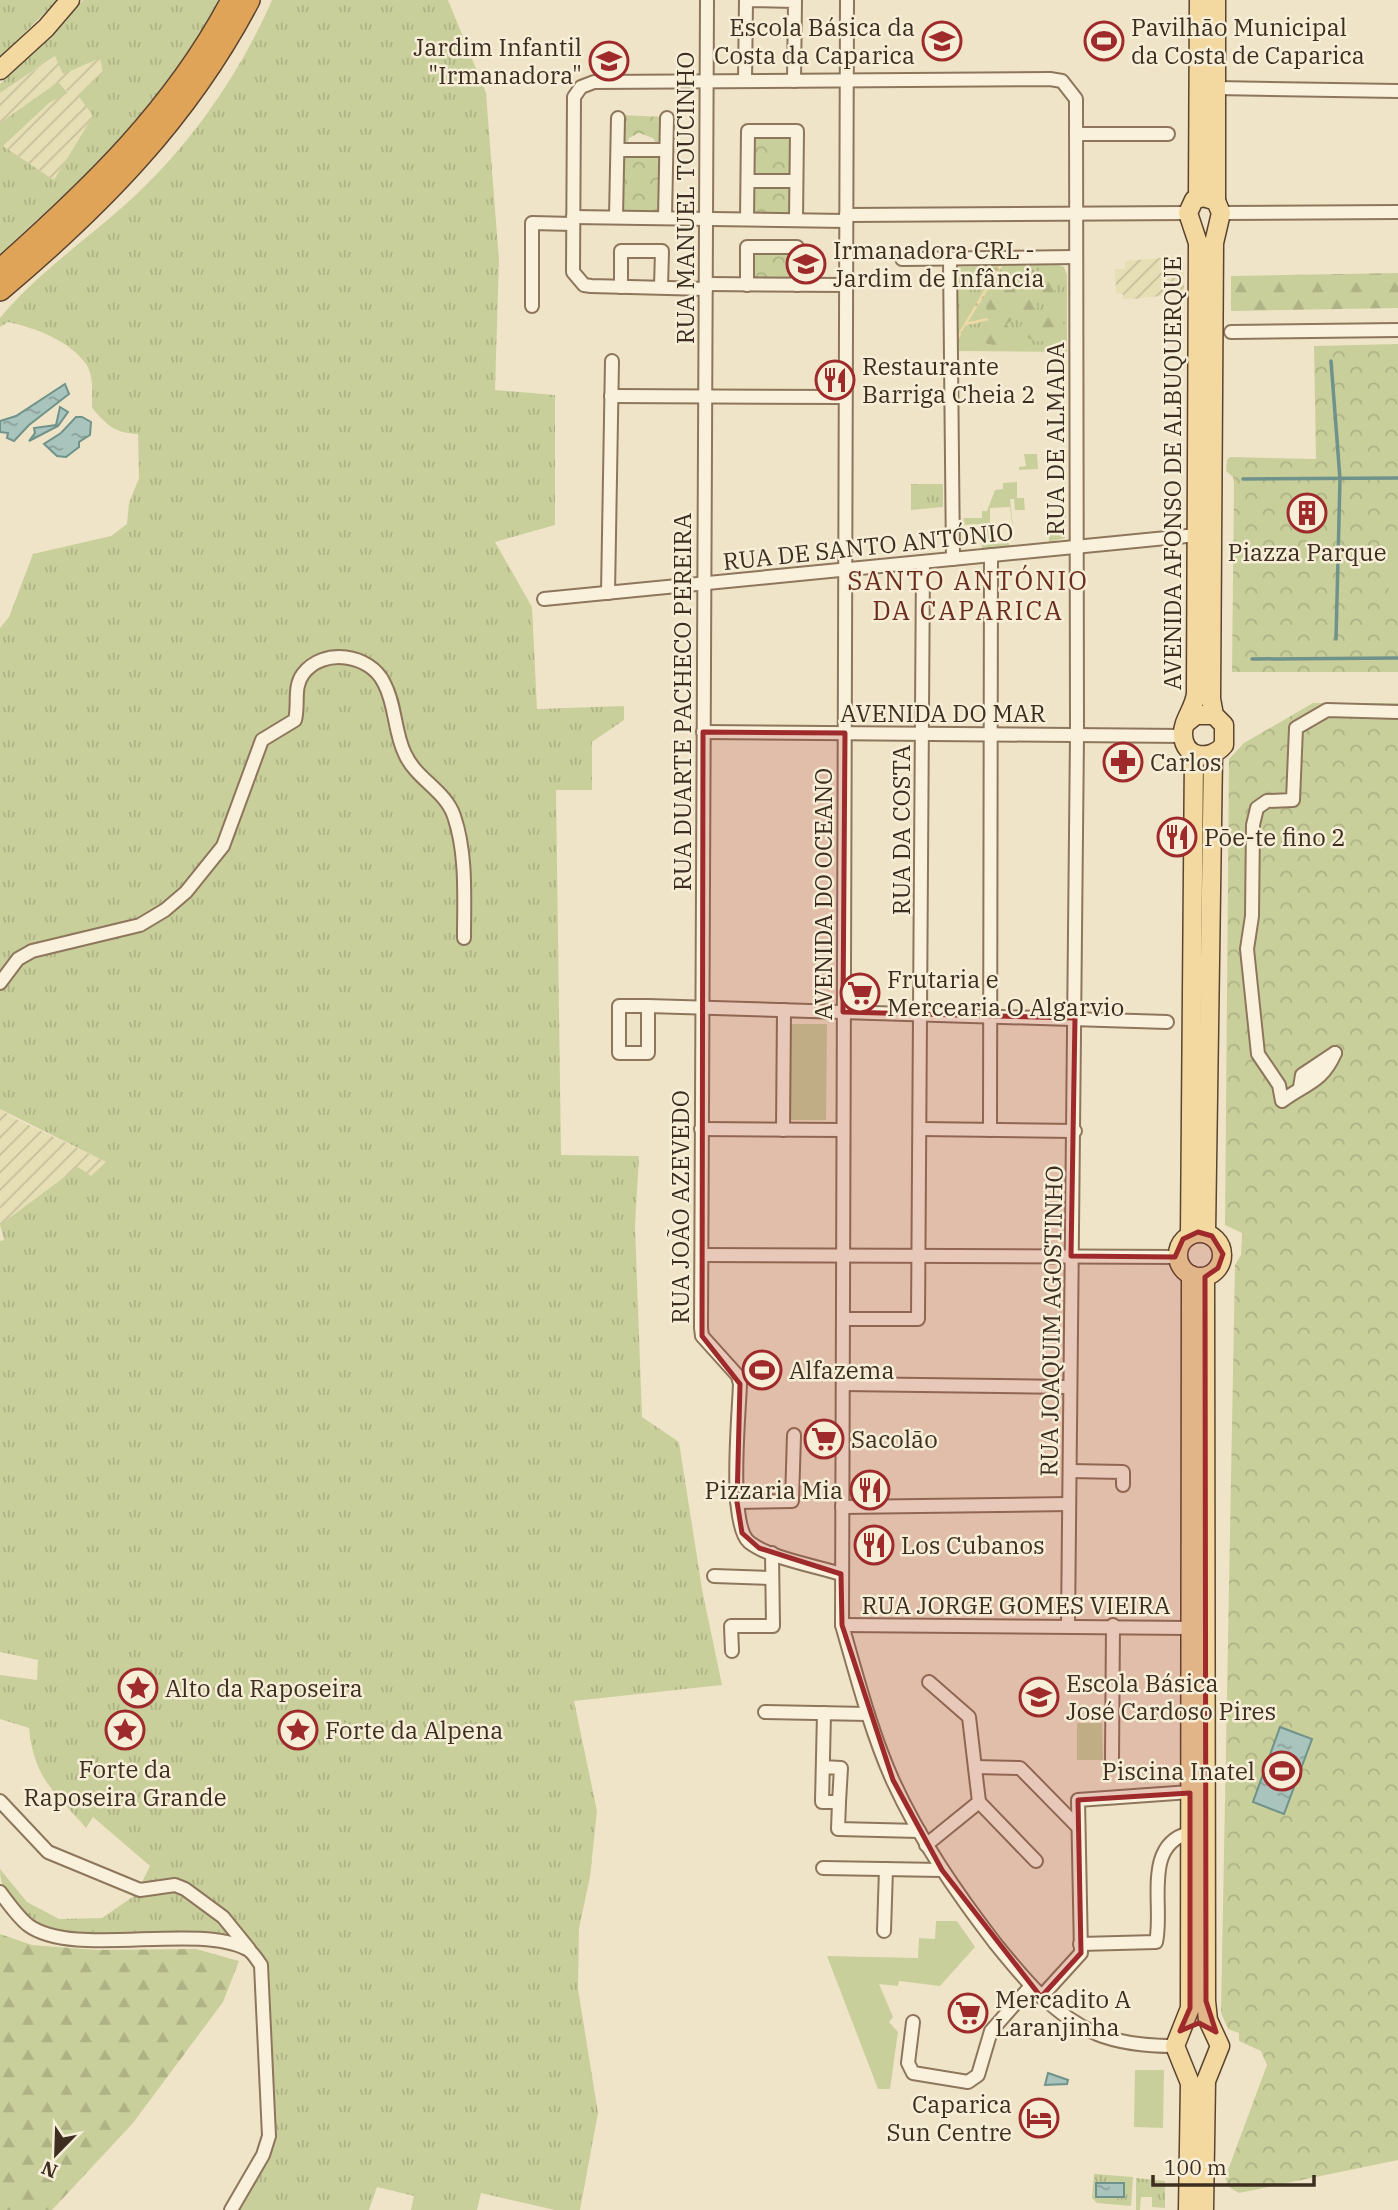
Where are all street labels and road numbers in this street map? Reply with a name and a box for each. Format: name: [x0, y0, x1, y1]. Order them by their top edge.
street label: RUA MANUEL TOUCINHO: [669, 52, 701, 344]
street label: AVENIDA AFONSO DE ALBUQUERQUE: [1156, 256, 1188, 690]
street label: RUA DE ALMADA: [1039, 342, 1071, 536]
street label: RUA DUARTE PACHECO PEREIRA: [666, 512, 698, 891]
street label: RUA DE SANTO ANTÓNIO: [721, 515, 1015, 577]
street label: AVENIDA DO MAR: [840, 697, 1046, 729]
street label: RUA DA COSTA: [885, 744, 917, 915]
street label: AVENIDA DO OCEANO: [807, 768, 839, 1020]
street label: RUA JOÃO AZEVEDO: [664, 1090, 696, 1324]
street label: RUA JOAQUIM AGOSTINHO: [1032, 1165, 1070, 1477]
street label: RUA JORGE GOMES VIEIRA: [862, 1589, 1171, 1621]

